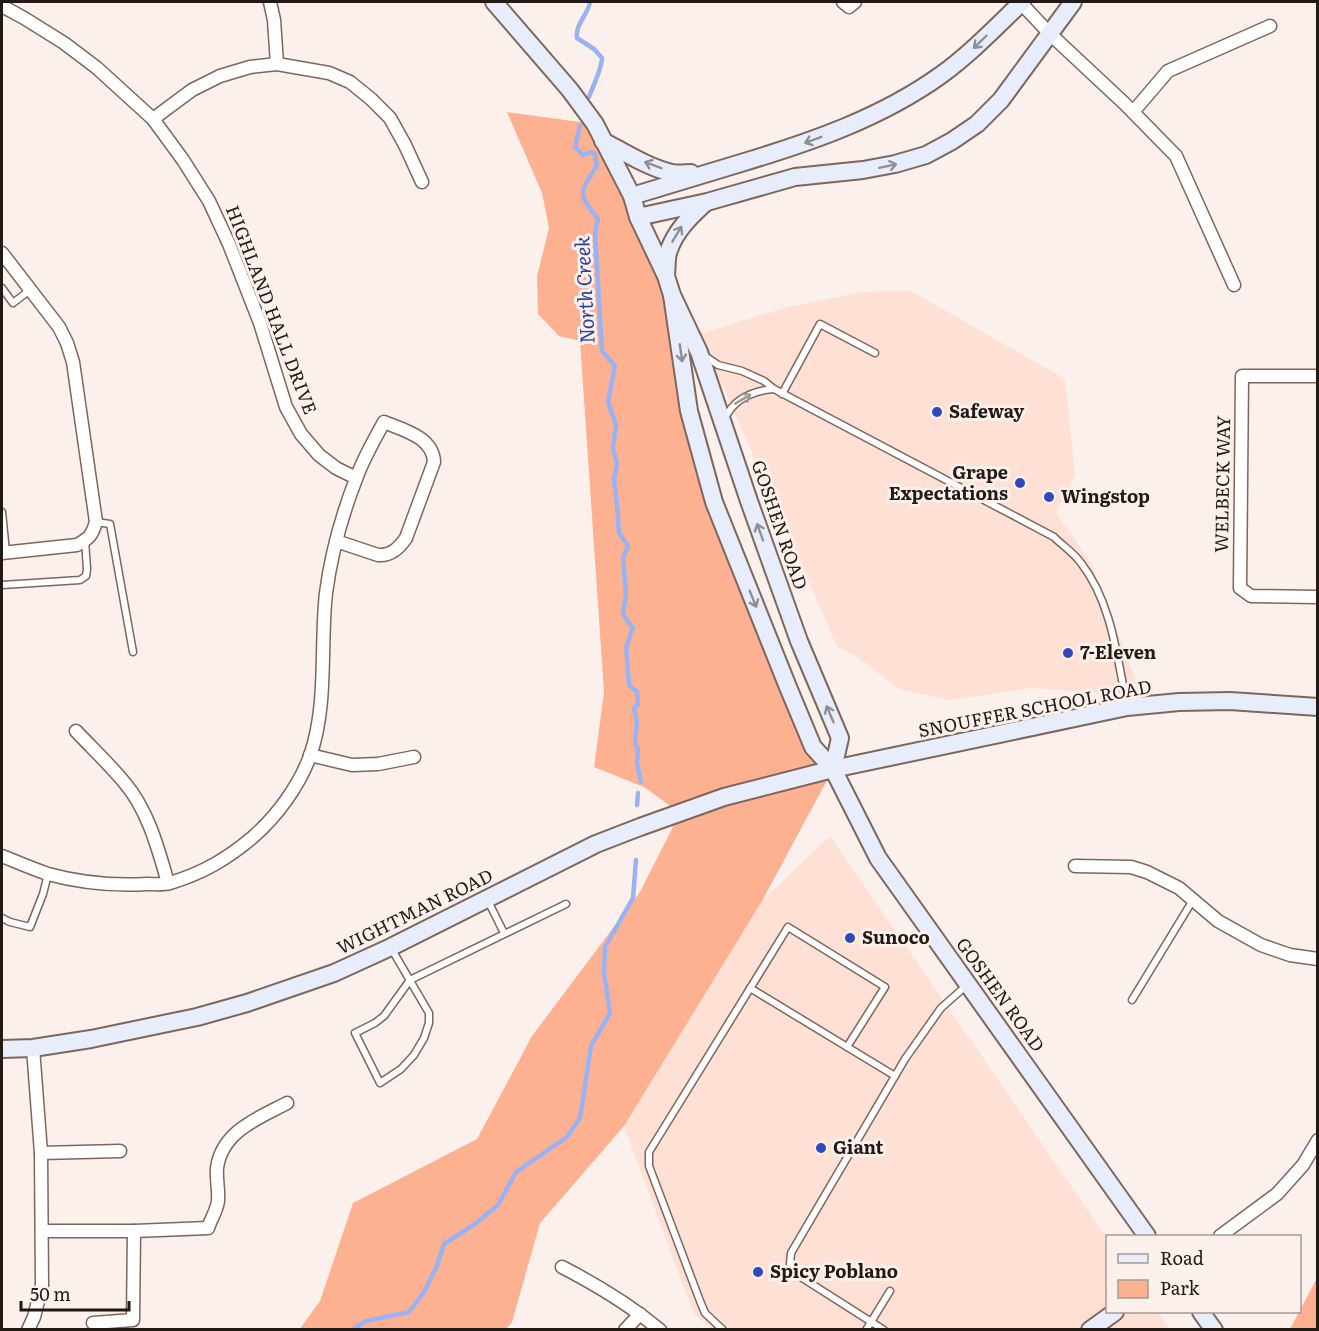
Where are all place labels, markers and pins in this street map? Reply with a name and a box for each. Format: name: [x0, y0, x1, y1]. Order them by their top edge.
place label: Safeway: [949, 397, 1024, 424]
marker: Safeway: [930, 405, 944, 419]
place label: Grape Expectations: [889, 458, 1008, 506]
marker: Grape Expectations: [1013, 476, 1027, 490]
place label: Wingstop: [1061, 482, 1150, 509]
marker: Wingstop: [1042, 490, 1056, 504]
place label: 7-Eleven: [1080, 638, 1157, 665]
marker: 7-Eleven: [1061, 646, 1075, 660]
place label: Sunoco: [862, 923, 930, 950]
marker: Sunoco: [843, 931, 857, 945]
place label: Giant: [833, 1133, 884, 1160]
marker: Giant: [814, 1141, 828, 1155]
place label: Spicy Poblano: [770, 1257, 898, 1284]
marker: Spicy Poblano: [751, 1265, 765, 1279]

